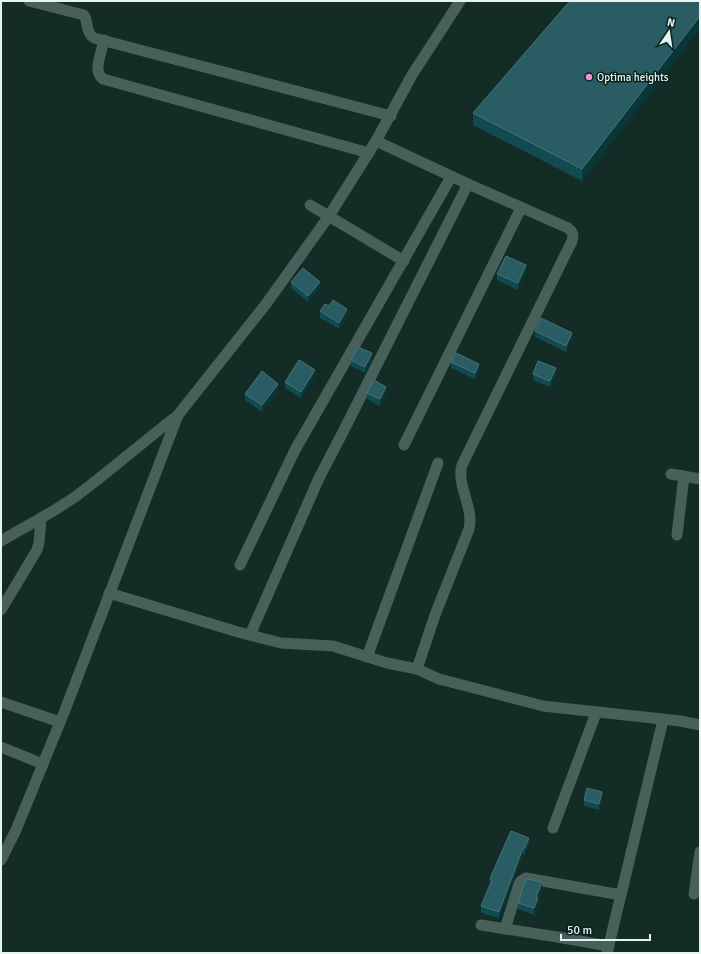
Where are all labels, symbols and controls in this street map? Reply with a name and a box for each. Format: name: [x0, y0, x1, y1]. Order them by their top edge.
north arrow: [649, 12, 689, 52]
text: N: [666, 16, 676, 30]
place label: Optima heights: [597, 71, 669, 84]
marker: Optima heights: [584, 72, 594, 82]
scale bar: [561, 916, 650, 942]
text: 50 m: [567, 923, 592, 938]

